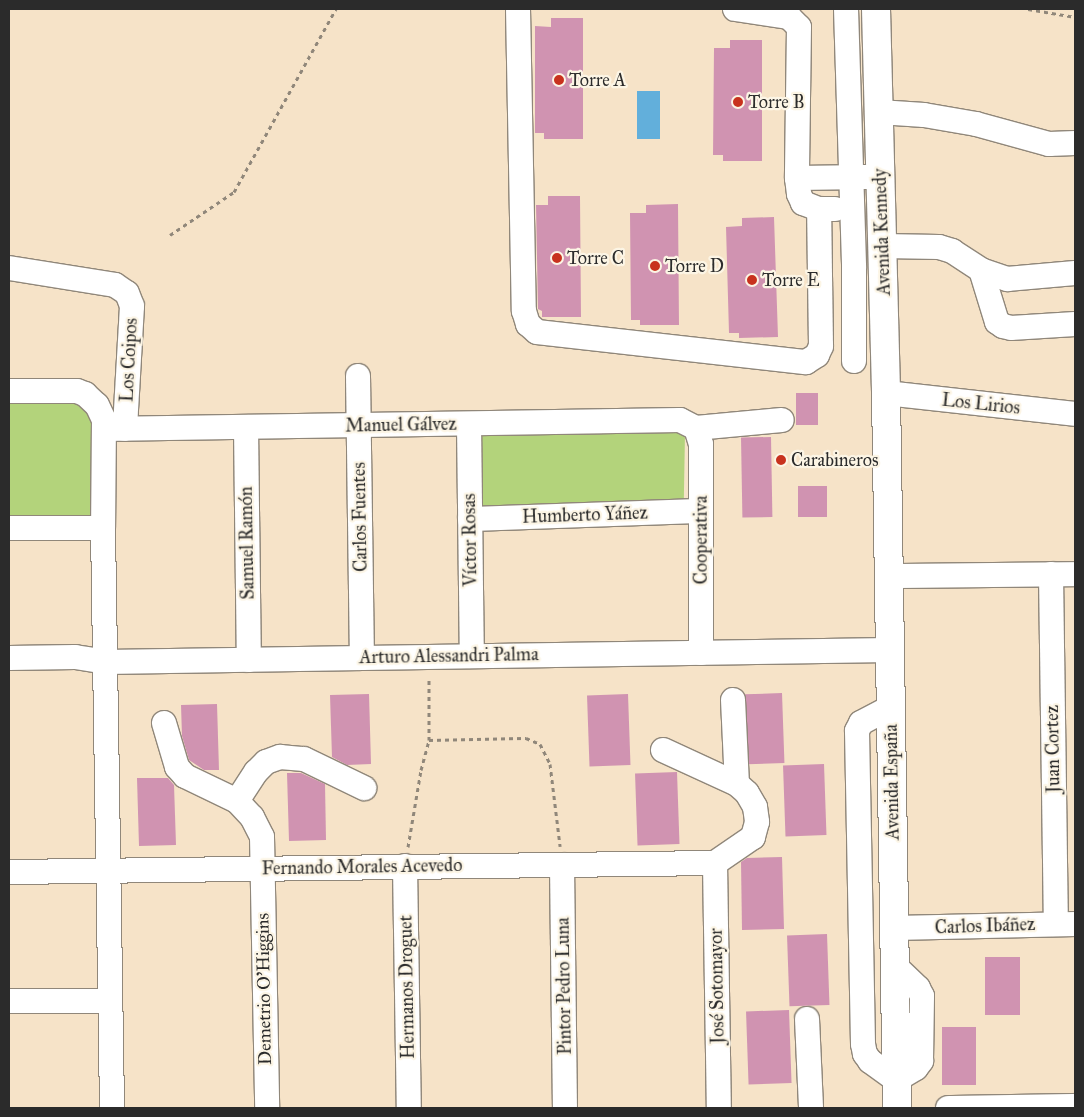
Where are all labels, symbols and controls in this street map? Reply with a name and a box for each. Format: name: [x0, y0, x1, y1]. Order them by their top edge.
place label: Torre A: [569, 69, 626, 91]
marker: Torre A: [553, 74, 565, 86]
place label: Torre B: [748, 91, 805, 113]
marker: Torre B: [732, 96, 744, 108]
street label: Avenida Kennedy: [869, 168, 895, 296]
place label: Torre C: [567, 247, 624, 269]
marker: Torre C: [551, 252, 563, 264]
place label: Torre D: [665, 255, 724, 277]
marker: Torre D: [649, 260, 661, 272]
place label: Torre E: [762, 269, 820, 291]
marker: Torre E: [746, 274, 758, 286]
street label: Los Coipos: [116, 317, 142, 403]
street label: Los Lirios: [941, 389, 1021, 419]
street label: Manuel Gálvez: [345, 413, 457, 437]
place label: Carabineros: [791, 449, 879, 471]
marker: Carabineros: [775, 454, 787, 466]
street label: Carlos Fuentes: [348, 462, 372, 572]
street label: Samuel Ramón: [235, 486, 259, 600]
street label: Víctor Rosas: [458, 493, 482, 587]
street label: Cooperativa: [690, 496, 712, 584]
street label: Humberto Yáñez: [522, 502, 648, 528]
street label: Arturo Alessandri Palma: [359, 644, 539, 668]
street label: Juan Cortez: [1041, 705, 1065, 793]
street label: Avenida España: [880, 724, 904, 840]
street label: Fernando Morales Acevedo: [262, 854, 462, 880]
street label: Demetrio O'Higgins: [252, 913, 276, 1065]
street label: Carlos Ibáñez: [934, 913, 1036, 939]
street label: Hermanos Droguet: [395, 915, 419, 1059]
street label: Pintor Pedro Luna: [552, 917, 576, 1055]
street label: José Sotomayor: [705, 928, 729, 1044]

